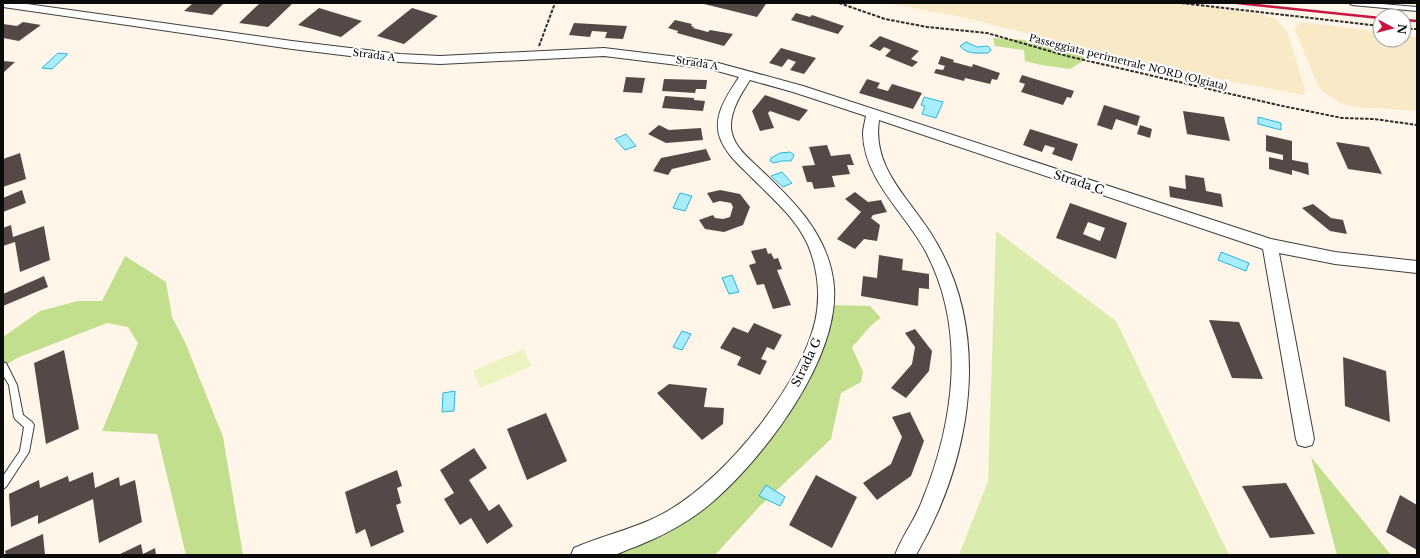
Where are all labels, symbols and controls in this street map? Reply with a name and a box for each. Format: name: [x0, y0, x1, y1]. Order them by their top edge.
north arrow: [1372, 8, 1412, 48]
text: N: [1394, 23, 1410, 36]
street label: Passeggiata perimetrale NORD (Olgiata): [1027, 31, 1229, 93]
street label: Strada A: [352, 46, 396, 64]
street label: Strada A: [675, 53, 719, 73]
street label: Strada C: [1052, 167, 1106, 197]
street label: Strada G: [788, 334, 825, 389]

